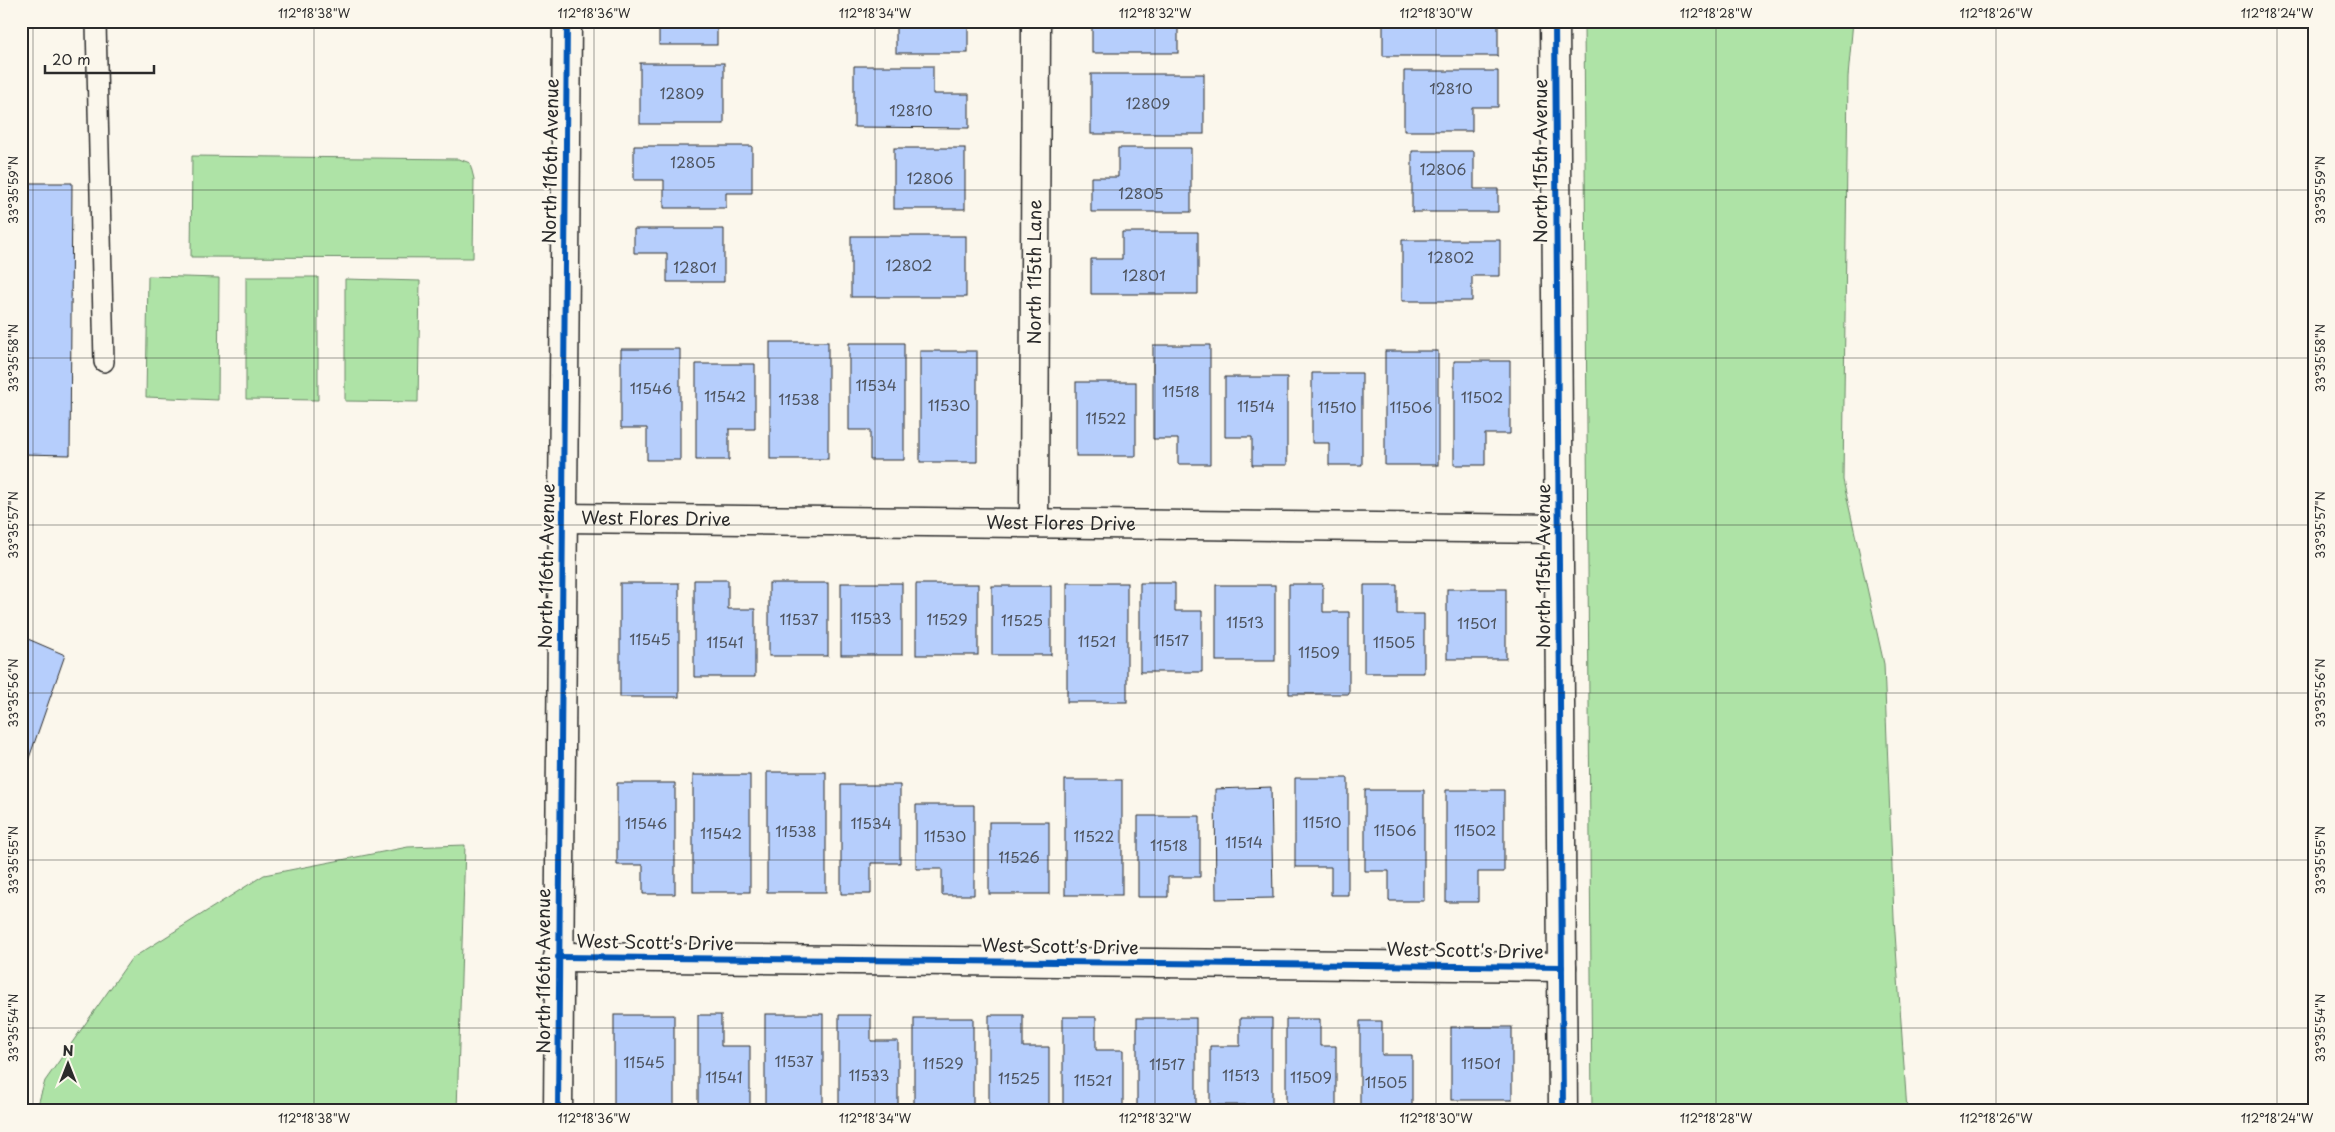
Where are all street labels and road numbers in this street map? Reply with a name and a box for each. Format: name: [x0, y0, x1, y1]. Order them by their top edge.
street label: North 116th Avenue: [535, 78, 564, 244]
street label: North 115th Avenue: [1526, 79, 1553, 243]
street label: North 115th Lane: [1020, 199, 1047, 345]
street label: North 116th Avenue: [531, 483, 560, 649]
street label: North 115th Avenue: [1529, 484, 1556, 648]
street label: West Flores Drive: [581, 503, 731, 532]
street label: West Flores Drive: [986, 508, 1136, 536]
street label: North 116th Avenue: [529, 888, 556, 1054]
street label: West Scott's Drive: [576, 927, 734, 956]
street label: West Scott's Drive: [981, 931, 1139, 960]
street label: West Scott's Drive: [1386, 935, 1544, 964]

